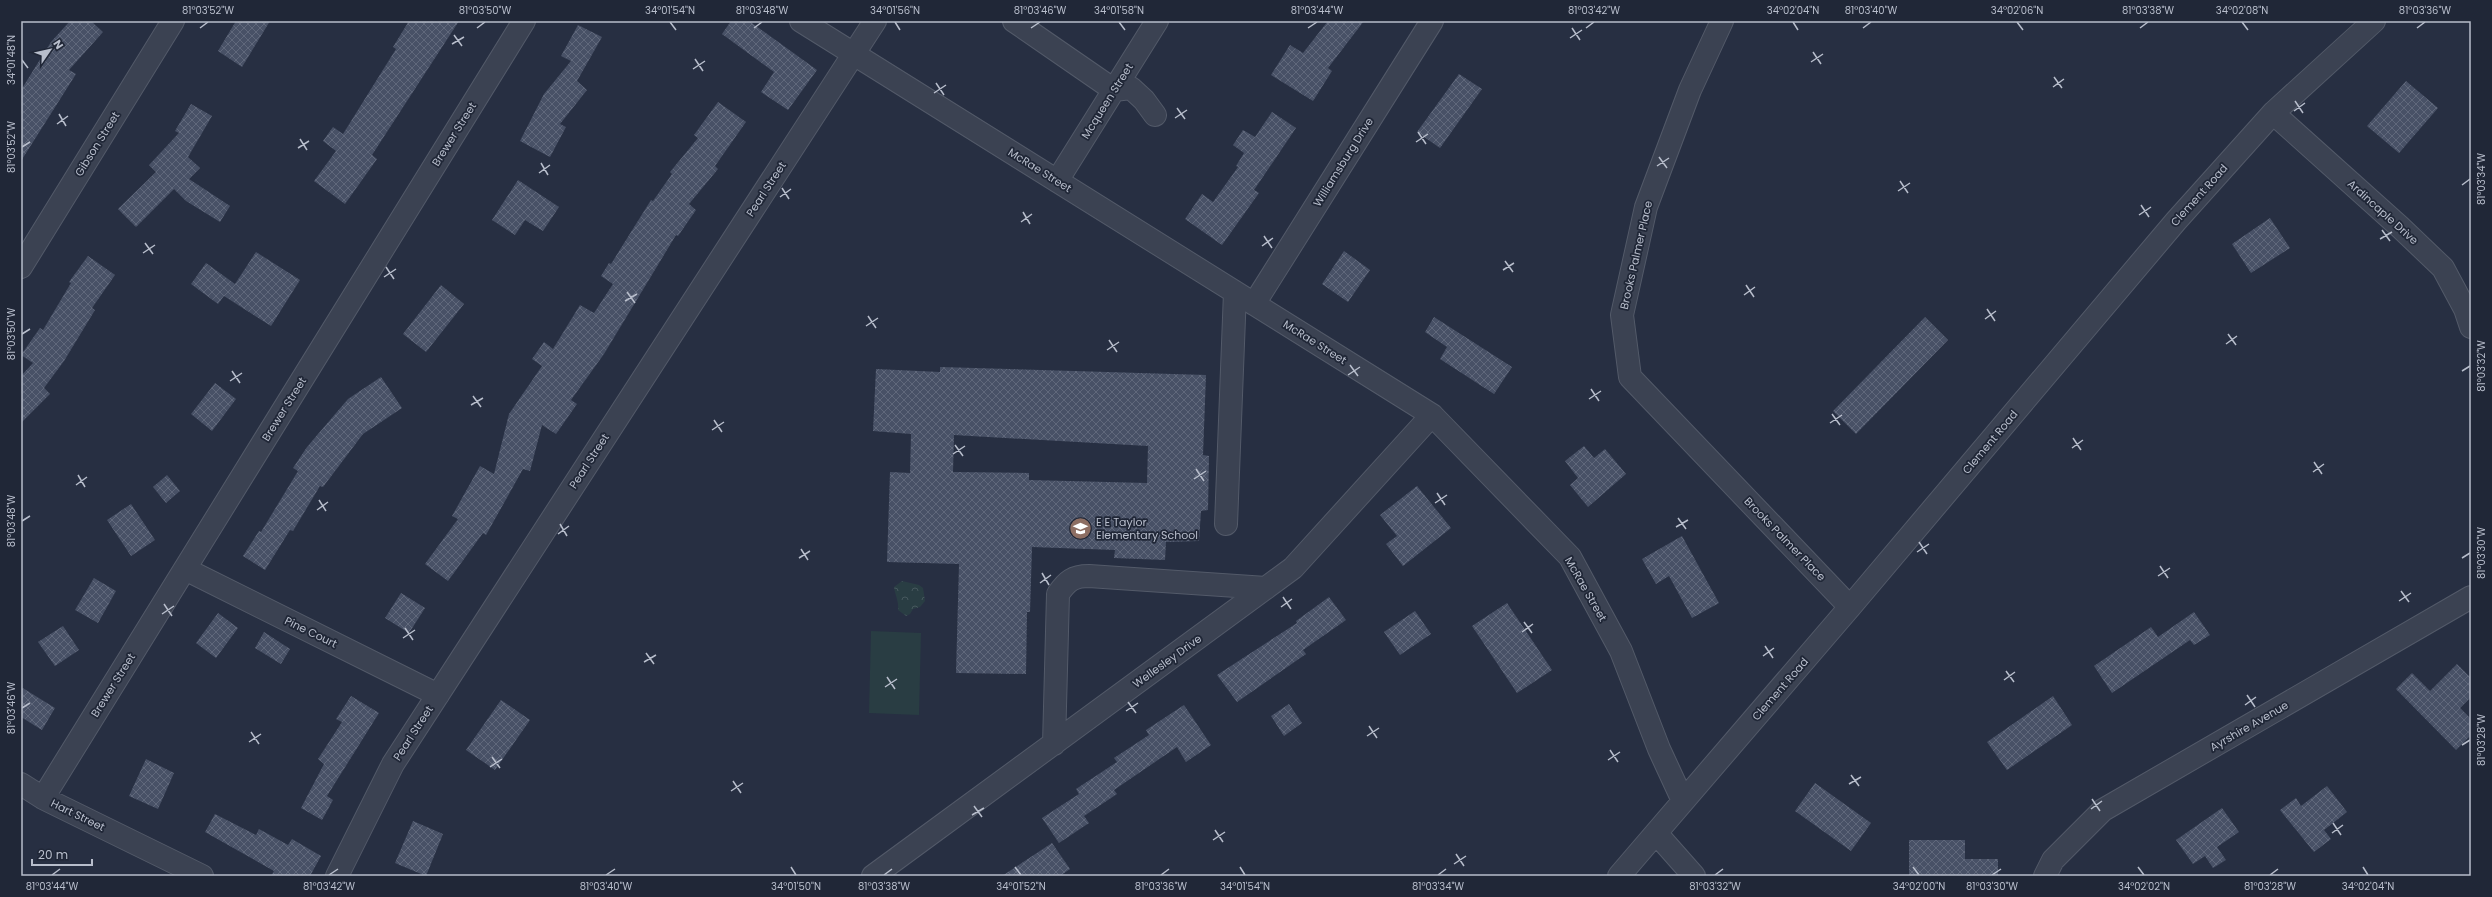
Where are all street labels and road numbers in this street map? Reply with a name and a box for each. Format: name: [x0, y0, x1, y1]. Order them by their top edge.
street label: Mcqueen Street: [1077, 60, 1137, 142]
street label: Brewer Street: [428, 99, 480, 169]
street label: Gibson Street: [71, 109, 123, 179]
street label: Williamsburg Drive: [1309, 114, 1377, 210]
street label: McRae Street: [1005, 144, 1075, 196]
street label: Pearl Street: [742, 158, 790, 220]
street label: Clement Road: [2167, 160, 2231, 230]
street label: Ardincaple Drive: [2344, 176, 2422, 248]
street label: Brooks Palmer Place: [1616, 199, 1656, 311]
street label: McRae Street: [1280, 316, 1350, 368]
street label: Brewer Street: [258, 374, 310, 444]
street label: Clement Road: [1959, 407, 2021, 477]
street label: Pearl Street: [565, 430, 613, 492]
street label: Brooks Palmer Place: [1741, 494, 1829, 585]
street label: McRae Street: [1561, 554, 1611, 624]
street label: Pine Court: [282, 612, 340, 652]
street label: Wellesley Drive: [1129, 630, 1205, 692]
street label: Brewer Street: [87, 650, 139, 720]
street label: Clement Road: [1748, 654, 1812, 724]
street label: Ayrshire Avenue: [2207, 697, 2291, 755]
street label: Pearl Street: [389, 702, 437, 764]
street label: Hart Street: [48, 795, 108, 835]

